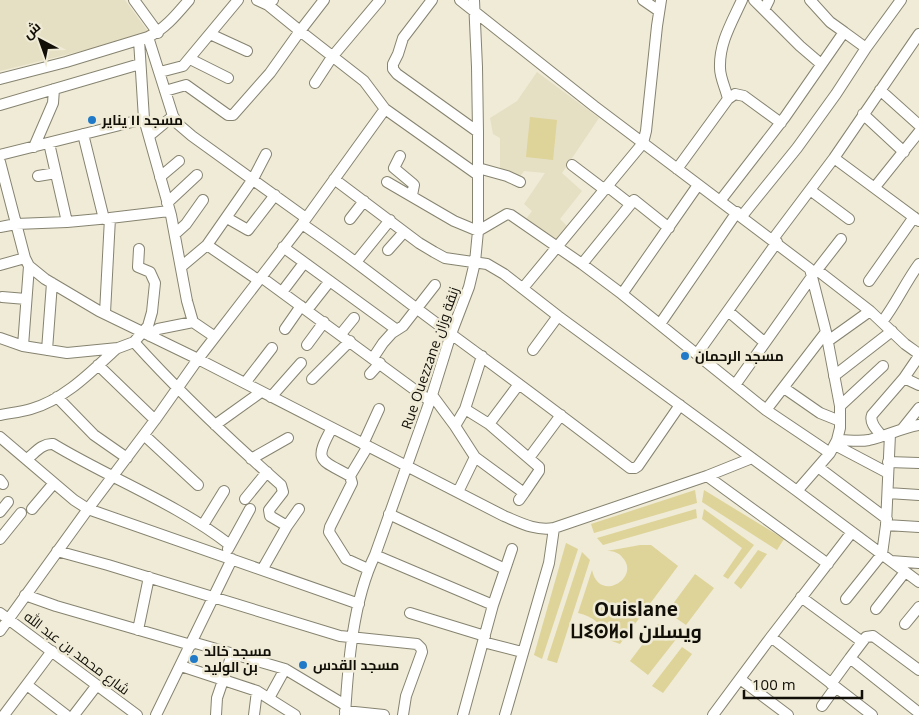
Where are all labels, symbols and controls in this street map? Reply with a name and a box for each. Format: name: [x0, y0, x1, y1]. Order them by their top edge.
north arrow: [15, 15, 65, 65]
text: ش: [18, 17, 44, 43]
place label: مسجد ١١ يناير: [101, 110, 183, 129]
marker: مسجد ١١ يناير: [86, 114, 98, 126]
street label: Rue Ouezzane زنقة وزان: [396, 284, 463, 432]
place label: مسجد الرحمان: [695, 346, 784, 365]
marker: مسجد الرحمان: [679, 350, 691, 362]
district label: Ouislane ⵡⵉⵙⵍⴰⵏ ويسلان: [570, 596, 702, 644]
street label: شارع محمد بن عبد الله: [20, 607, 134, 699]
place label: مسجد خالد بن الوليد: [204, 641, 272, 676]
marker: مسجد خالد بن الوليد: [188, 653, 200, 665]
place label: مسجد القدس: [313, 655, 399, 674]
marker: مسجد القدس: [297, 659, 309, 671]
scale bar: [744, 668, 862, 700]
text: 100 m: [752, 674, 796, 694]

